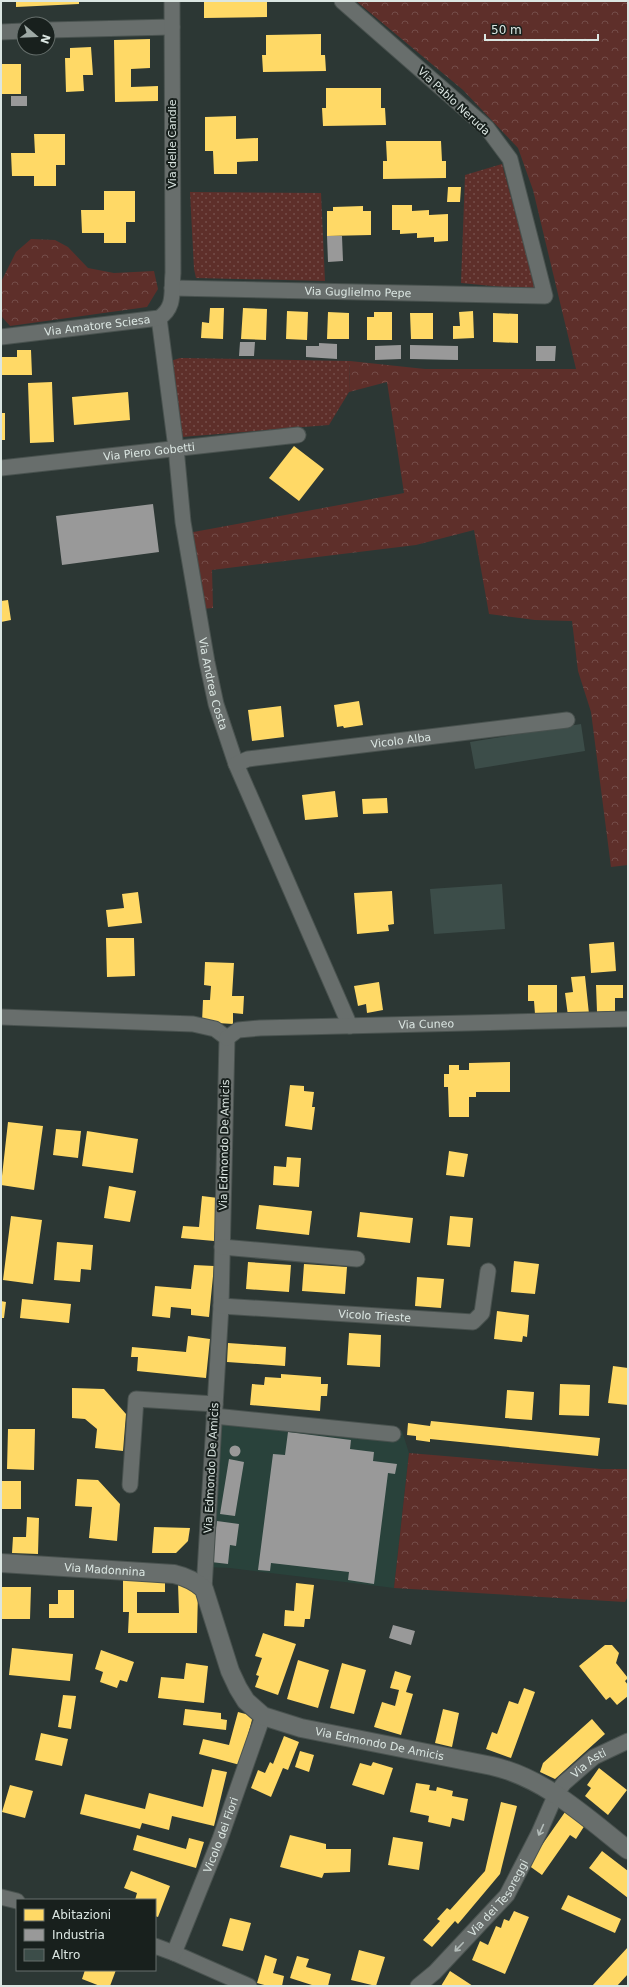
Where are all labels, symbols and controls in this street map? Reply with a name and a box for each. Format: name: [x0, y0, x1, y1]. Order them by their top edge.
north arrow: [16, 16, 56, 56]
scale bar: [485, 16, 598, 42]
text: 50 m: [491, 23, 522, 37]
text: N: [37, 33, 53, 46]
street label: Via Pablo Neruda: [415, 65, 492, 138]
street label: Via delle Candie: [166, 99, 179, 188]
street label: Via Guglielmo Pepe: [304, 285, 412, 300]
street label: Via Amatore Sciesa: [44, 313, 151, 339]
street label: Via Piero Gobetti: [103, 440, 196, 464]
street label: Via Andrea Costa: [196, 637, 230, 732]
street label: Vicolo Alba: [370, 731, 432, 751]
street label: Via Cuneo: [398, 1017, 455, 1032]
street label: Via Edmondo De Amicis: [217, 1079, 232, 1211]
street label: Vicolo Trieste: [338, 1307, 412, 1325]
street label: Via Edmondo De Amicis: [202, 1402, 221, 1534]
street label: Via Madonnina: [64, 1561, 146, 1579]
street label: Via Edmondo De Amicis: [314, 1725, 445, 1763]
street label: Via Asti: [568, 1746, 608, 1781]
street label: Vicolo dei Fiori: [201, 1796, 241, 1875]
one-way arrow: [537, 1823, 544, 1835]
street label: Via dei Tesoreggi: [466, 1857, 531, 1939]
legend: [16, 1899, 156, 1971]
text: Abitazioni: [52, 1908, 111, 1922]
text: Industria: [52, 1928, 105, 1942]
one-way arrow: [455, 1942, 464, 1952]
text: Altro: [52, 1948, 80, 1962]

